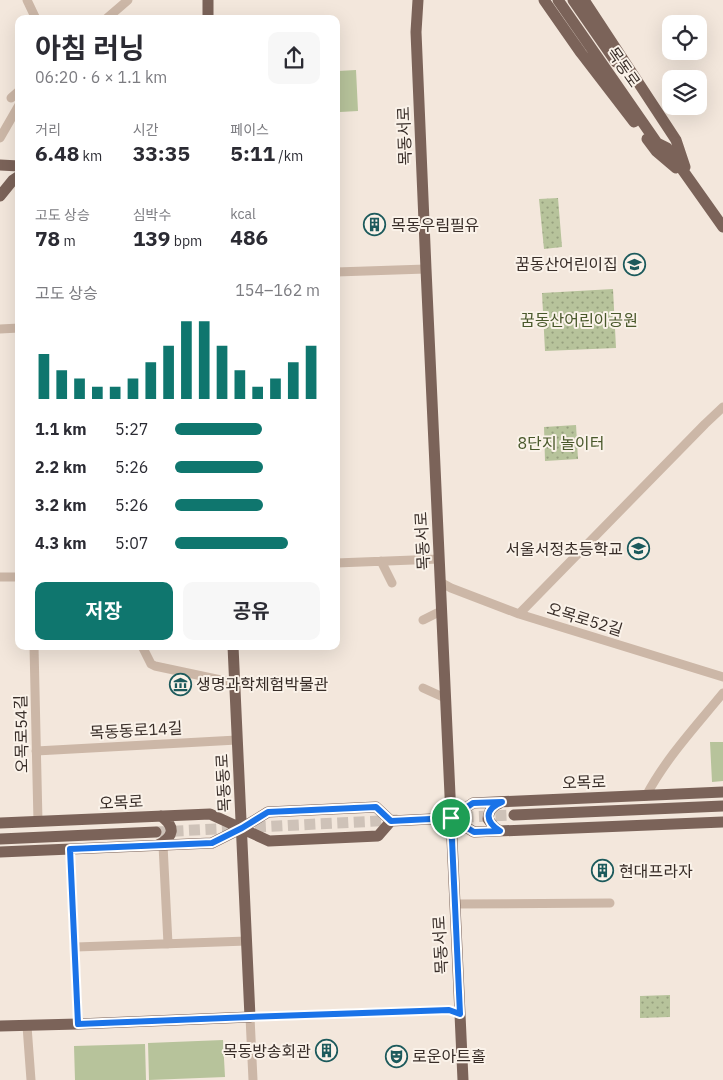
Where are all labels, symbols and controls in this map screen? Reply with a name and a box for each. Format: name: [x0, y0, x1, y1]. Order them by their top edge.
map controls: [662, 15, 707, 115]
button: locate: [662, 15, 707, 60]
text: 아침 러닝: [35, 29, 145, 66]
button: share: [268, 32, 320, 84]
street label: 목동로: [603, 43, 645, 91]
text: 06:20 · 6 × 1.1 km: [35, 67, 167, 87]
button: layers: [662, 70, 707, 115]
street label: 목동서로: [393, 106, 415, 166]
text: 거리: [35, 121, 61, 139]
text: 시간: [133, 121, 158, 139]
text: 페이스: [230, 121, 269, 139]
text: 6.48: [35, 139, 79, 167]
text: 33:35: [133, 139, 190, 167]
text: 5:11: [230, 139, 275, 167]
text: km: [79, 147, 102, 165]
text: /km: [275, 147, 303, 165]
text: kcal: [230, 205, 256, 223]
text: 고도 상승: [35, 206, 90, 224]
text: 심박수: [133, 206, 171, 224]
building icon: 목동우림필유: [363, 213, 387, 237]
place label: 목동우림필유: [391, 215, 479, 235]
text: 486: [230, 223, 268, 251]
text: 78: [35, 224, 60, 252]
text: 139: [133, 224, 170, 252]
text: m: [60, 232, 76, 250]
text: bpm: [170, 232, 202, 250]
school or university icon: 꿈동산어린이집: [622, 252, 646, 276]
place label: 꿈동산어린이집: [515, 254, 618, 274]
text: 154–162 m: [235, 280, 320, 300]
text: 고도 상승: [35, 283, 98, 303]
park label: 꿈동산어린이공원: [520, 310, 638, 330]
text: 1.1 km: [35, 419, 86, 439]
text: 5:27: [115, 419, 148, 439]
park label: 8단지 놀이터: [518, 433, 604, 453]
text: 2.2 km: [35, 457, 86, 477]
text: 5:26: [115, 457, 148, 477]
text: 3.2 km: [35, 495, 86, 515]
text: 5:26: [115, 495, 148, 515]
street label: 목동서로: [410, 511, 434, 571]
text: 4.3 km: [35, 533, 86, 553]
text: 5:07: [115, 533, 148, 553]
school or university icon: 서울서정초등학교: [627, 537, 651, 561]
place label: 서울서정초등학교: [505, 539, 623, 559]
button: 저장: [35, 582, 173, 640]
button: 공유: [183, 582, 320, 640]
street label: 오목로52길: [545, 598, 625, 640]
museum icon: 생명과학체험박물관: [168, 672, 192, 696]
place label: 생명과학체험박물관: [196, 674, 329, 694]
street label: 오목로54길: [10, 695, 32, 773]
street label: 목동동로14길: [89, 718, 183, 742]
street label: 목동동로: [211, 753, 235, 813]
street label: 오목로: [562, 771, 607, 793]
street label: 오목로: [98, 791, 144, 813]
pin: [430, 797, 472, 839]
icon: arrive: [437, 804, 465, 832]
building icon: 현대프라자: [591, 859, 615, 883]
place label: 현대프라자: [619, 861, 693, 881]
street label: 목동서로: [428, 915, 452, 975]
building icon: 목동방송회관: [315, 1039, 339, 1063]
place label: 목동방송회관: [223, 1041, 311, 1061]
theatre icon: 로운아트홀: [384, 1044, 408, 1068]
place label: 로운아트홀: [412, 1046, 486, 1066]

